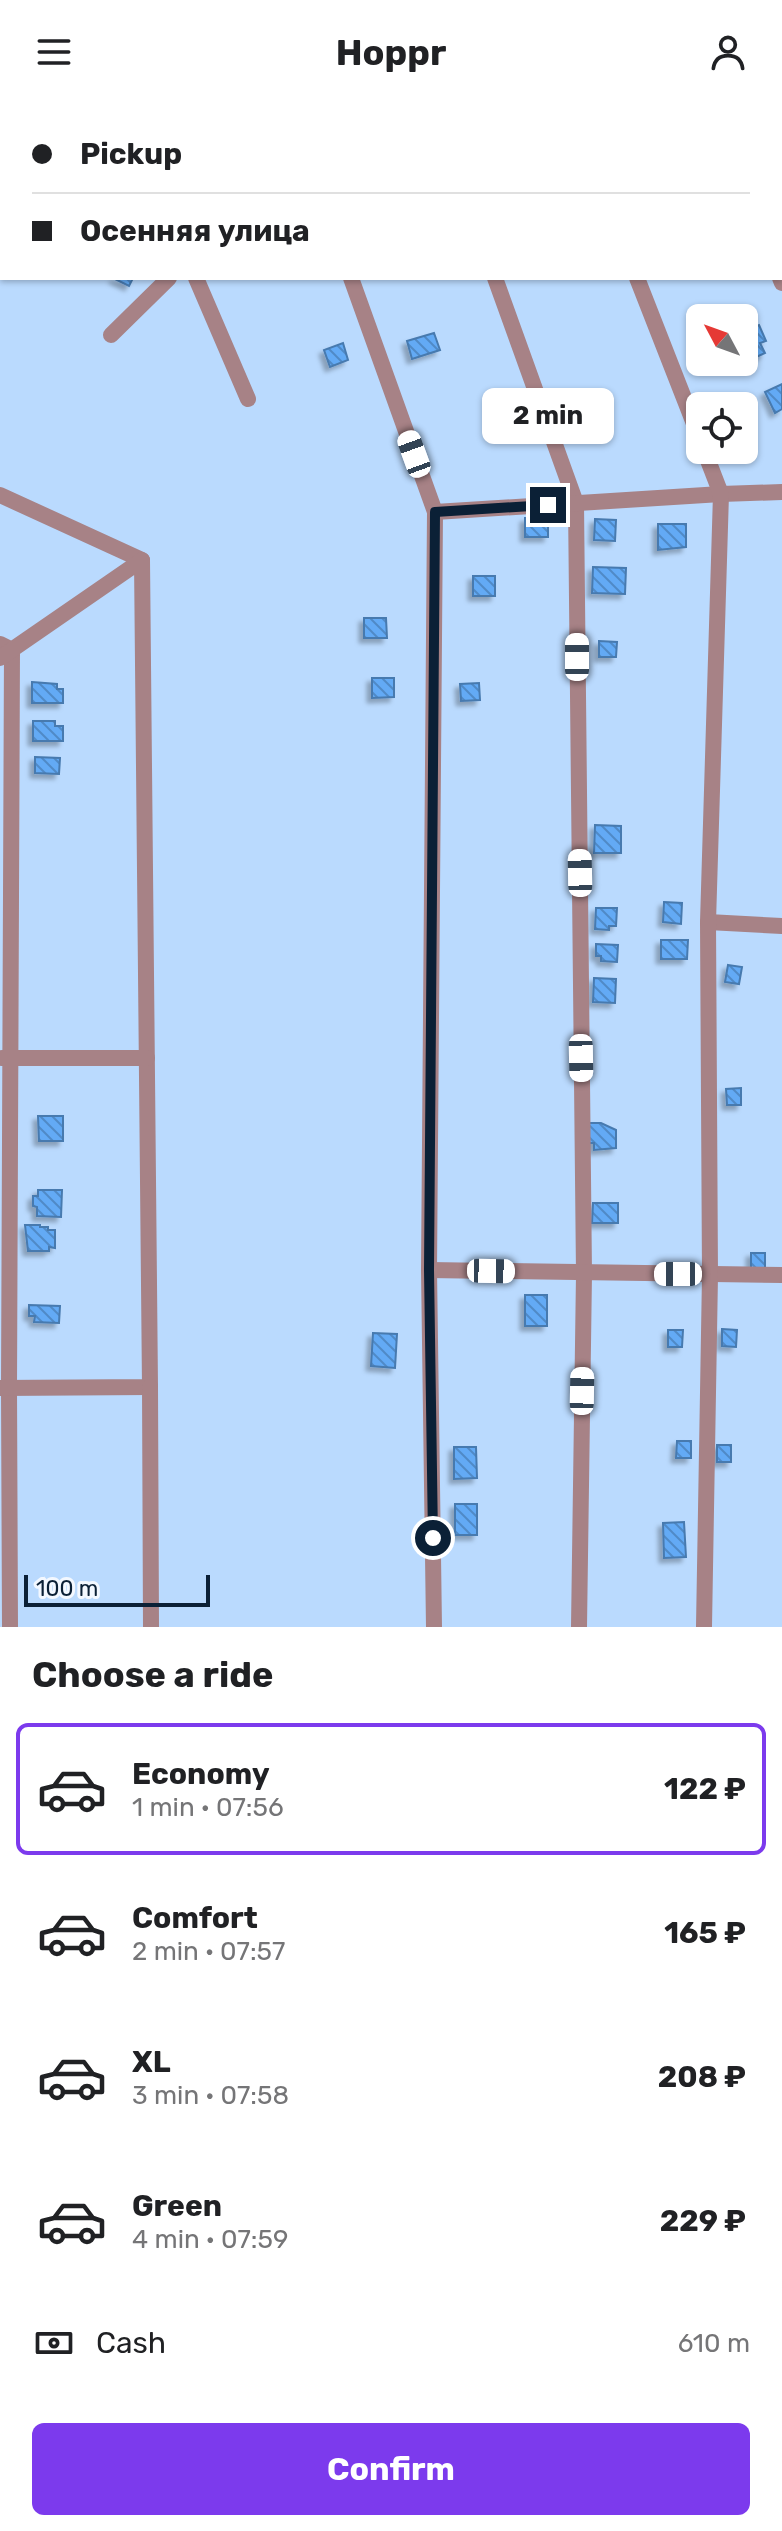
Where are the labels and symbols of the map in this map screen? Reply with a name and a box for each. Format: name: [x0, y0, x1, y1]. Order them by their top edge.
north arrow: [686, 304, 758, 376]
callout: 2 min: [482, 389, 614, 445]
car: [395, 427, 433, 481]
route end: [530, 487, 566, 523]
car: [565, 633, 589, 681]
car: [568, 849, 592, 897]
car: [569, 1034, 593, 1082]
car: [467, 1259, 515, 1283]
car: [654, 1262, 702, 1286]
car: [570, 1367, 594, 1415]
route start: [415, 1520, 451, 1556]
scale bar: [24, 1571, 210, 1607]

